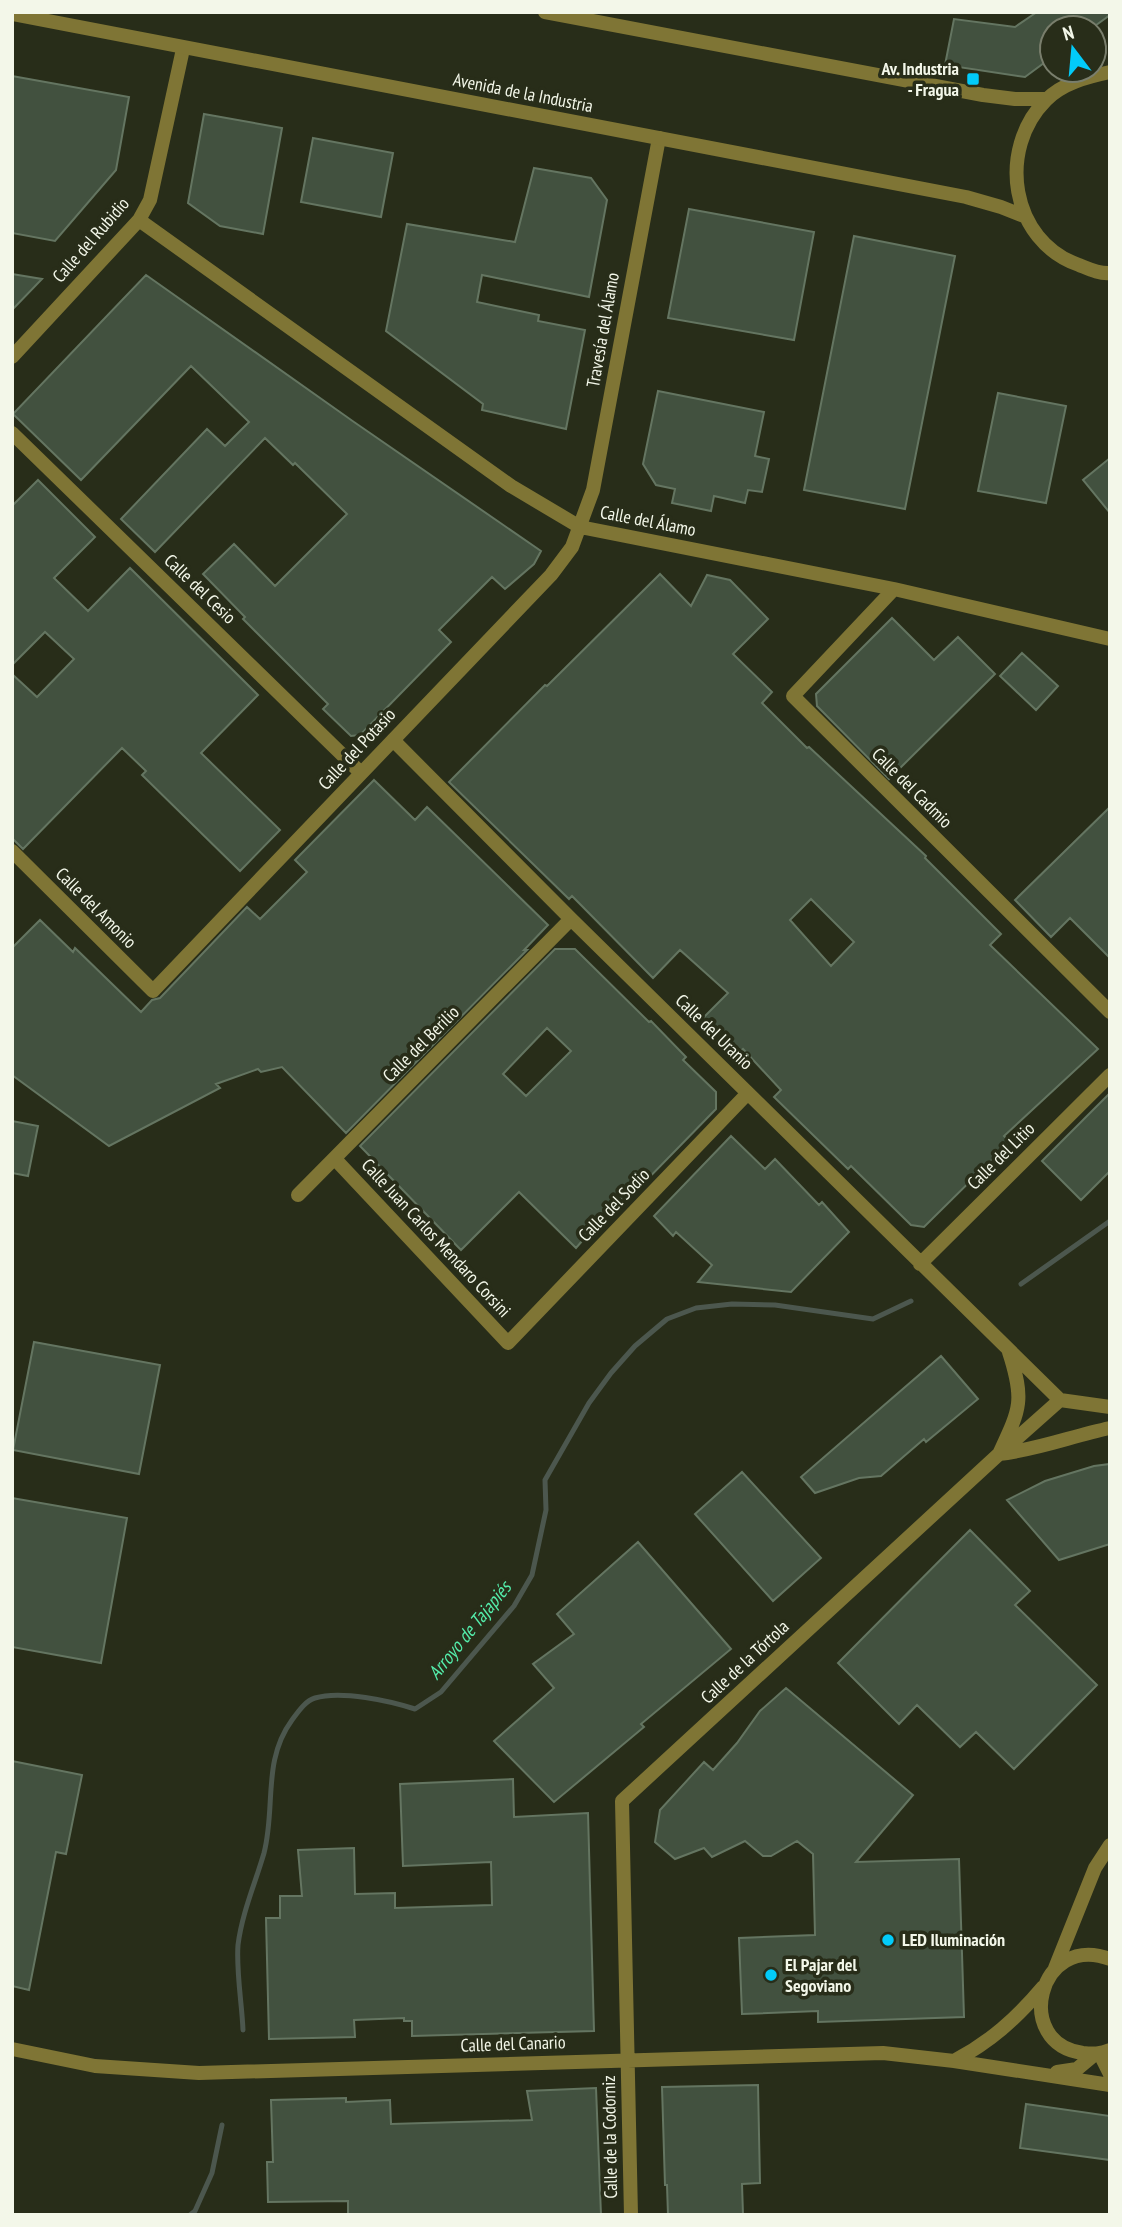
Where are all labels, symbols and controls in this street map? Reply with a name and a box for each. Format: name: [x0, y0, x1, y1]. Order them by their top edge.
north arrow: [1038, 14, 1108, 84]
text: N: [1060, 20, 1077, 46]
place label: Av. Industria - Fragua: [881, 57, 959, 101]
street label: Avenida de la Industria: [451, 68, 595, 117]
marker: Av. Industria - Fragua: [965, 71, 981, 87]
street label: Calle del Rubidio: [47, 192, 134, 287]
street label: Travesía del Álamo: [581, 270, 624, 389]
street label: Calle del Álamo: [598, 500, 698, 541]
street label: Calle del Cesio: [160, 549, 241, 629]
street label: Calle del Potasio: [313, 703, 400, 794]
street label: Calle del Cadmio: [867, 743, 958, 833]
street label: Calle del Amonio: [51, 862, 142, 953]
street label: Calle del Uranio: [671, 989, 758, 1075]
street label: Calle del Berilio: [378, 1000, 464, 1087]
street label: Calle del Litio: [962, 1117, 1039, 1194]
street label: Calle Juan Carlos Mendaro Corsini: [357, 1154, 516, 1322]
street label: Calle del Sodio: [573, 1163, 654, 1246]
water label: Arroyo de Tajapiés: [422, 1575, 517, 1684]
street label: Calle de la Tórtola: [696, 1615, 794, 1708]
place label: LED Iluminación: [902, 1928, 1005, 1951]
marker: LED Iluminación: [880, 1932, 896, 1948]
place label: El Pajar del Segoviano: [785, 1953, 858, 1997]
marker: El Pajar del Segoviano: [763, 1967, 779, 1983]
street label: Calle del Canario: [460, 2030, 566, 2057]
street label: Calle de la Codorniz: [597, 2075, 622, 2199]

